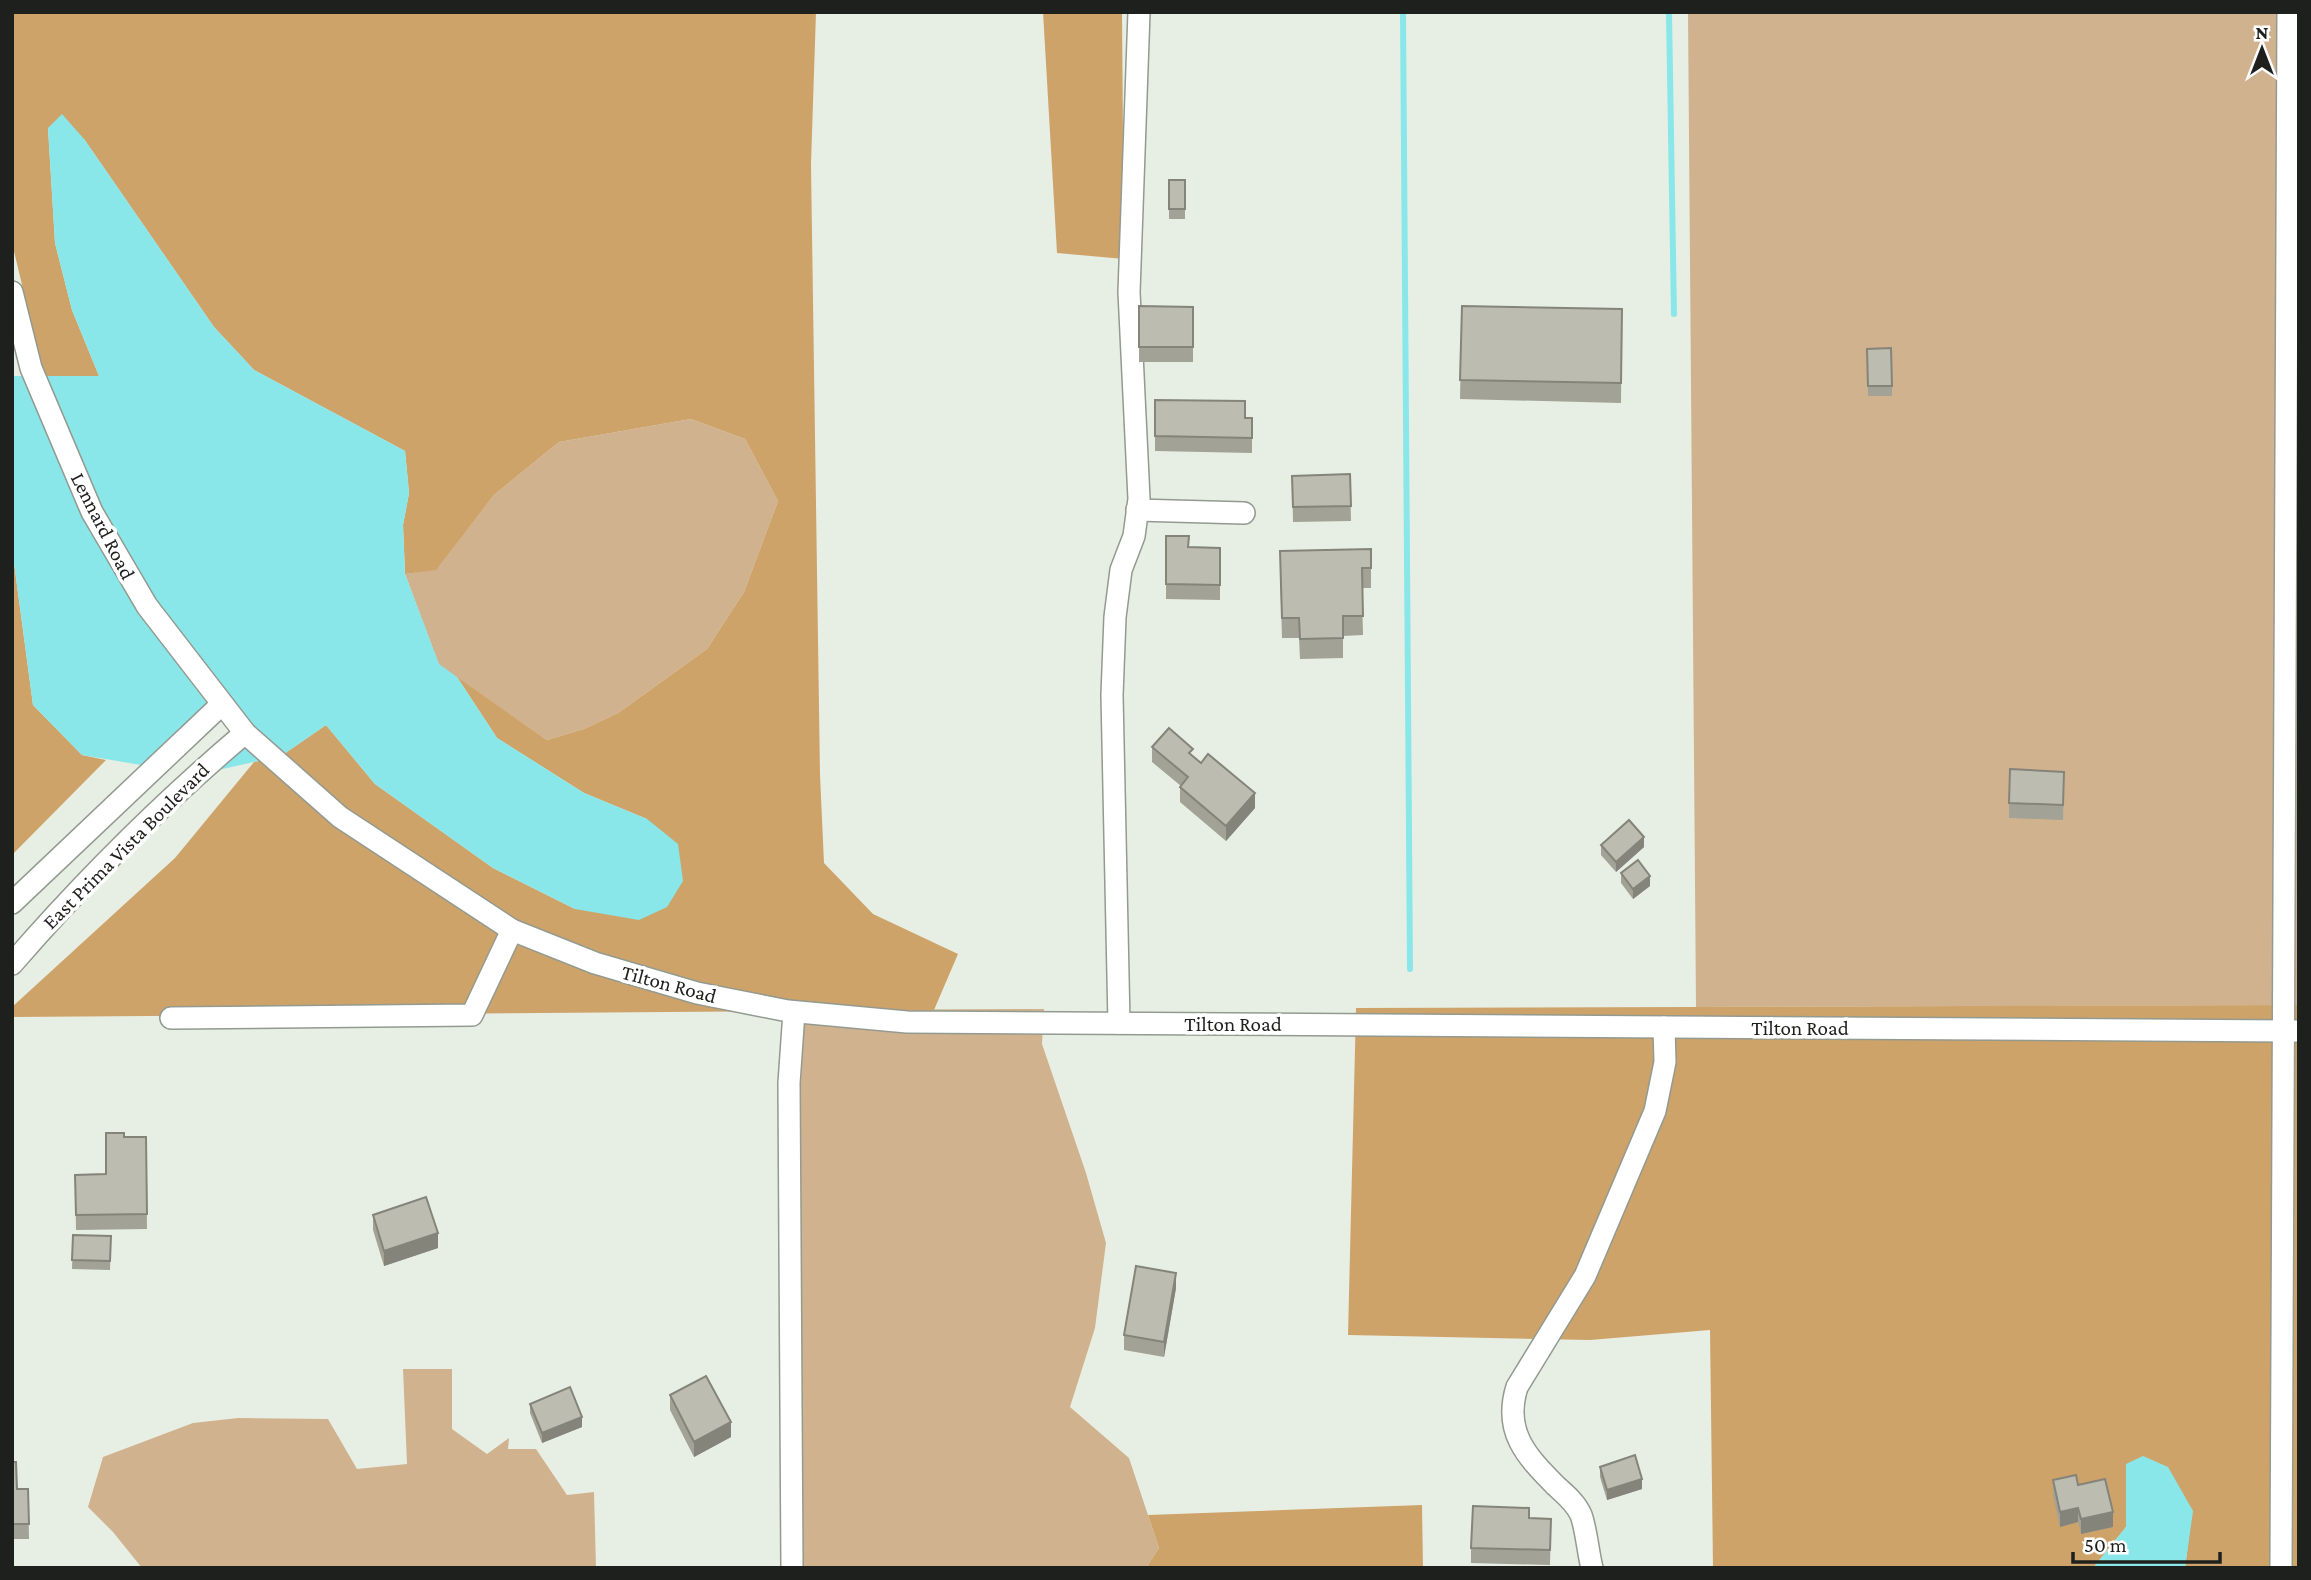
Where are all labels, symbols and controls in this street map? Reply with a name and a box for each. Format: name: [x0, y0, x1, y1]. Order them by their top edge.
north arrow: [2227, 14, 2297, 84]
text: N: [2256, 22, 2269, 43]
street label: Lennard Road: [66, 469, 140, 583]
street label: East Prima Vista Boulevard: [38, 758, 214, 934]
street label: Tilton Road: [619, 960, 719, 1008]
street label: Tilton Road: [1184, 1012, 1282, 1036]
street label: Tilton Road: [1751, 1016, 1849, 1040]
scale bar: [2073, 1520, 2220, 1564]
text: 50 m: [2084, 1533, 2127, 1557]

